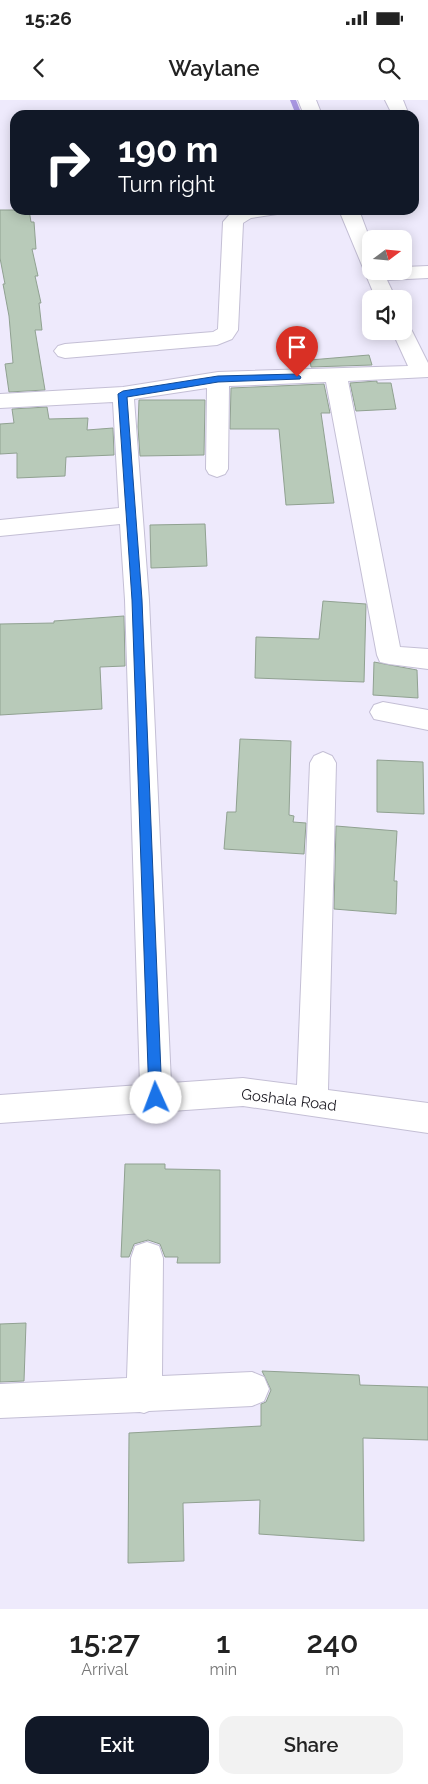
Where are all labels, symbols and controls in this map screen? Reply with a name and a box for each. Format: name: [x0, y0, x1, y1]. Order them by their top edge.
text: 15:26: [25, 7, 72, 29]
icon: back: [25, 54, 53, 82]
icon: search: [375, 54, 403, 82]
text: Waylane: [168, 55, 260, 81]
text: 190 m: [118, 129, 218, 170]
icon: right: [35, 130, 100, 195]
text: Turn right: [118, 171, 215, 197]
north arrow: [362, 230, 412, 280]
map controls: [362, 230, 412, 340]
button: sound: [362, 290, 412, 340]
pin: [276, 326, 318, 377]
icon: arrive: [283, 333, 311, 361]
position arrow: [129, 1071, 181, 1123]
street label: Goshala Road: [240, 1085, 338, 1115]
text: 15:27: [70, 1625, 140, 1660]
text: 1: [216, 1625, 230, 1660]
text: 240: [307, 1625, 358, 1660]
text: Arrival: [81, 1660, 128, 1679]
text: min: [209, 1660, 237, 1679]
text: m: [325, 1660, 340, 1679]
button: Exit: [25, 1716, 209, 1774]
button: Share: [219, 1716, 403, 1774]

